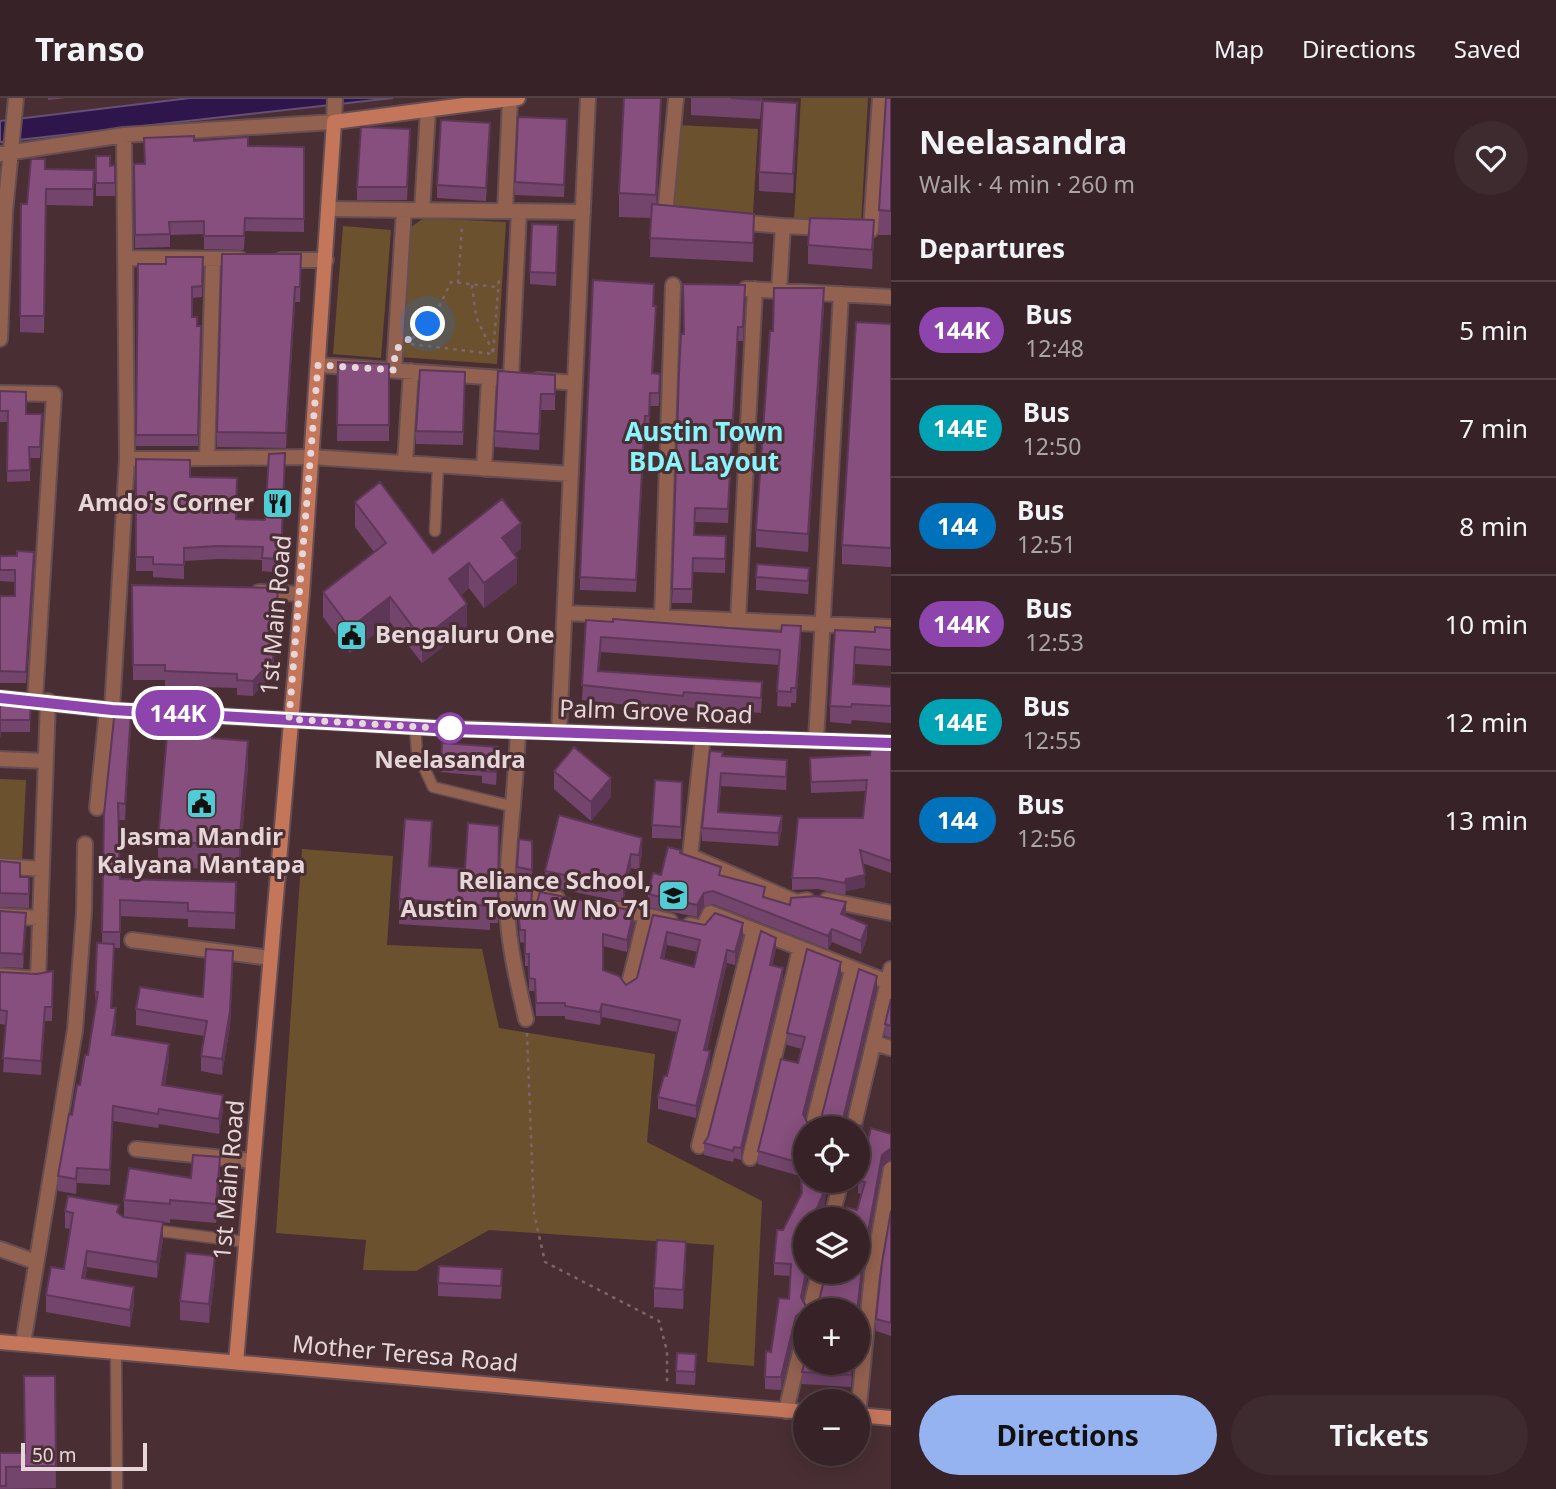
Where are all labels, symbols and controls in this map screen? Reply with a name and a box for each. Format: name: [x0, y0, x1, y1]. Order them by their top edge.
text: Transo: [35, 26, 145, 71]
text: Map: [1214, 32, 1264, 65]
text: Directions: [1302, 32, 1416, 65]
text: Saved: [1454, 32, 1521, 65]
text: Neelasandra: [919, 119, 1127, 164]
button: heart: [1454, 121, 1528, 195]
text: Walk · 4 min · 260 m: [919, 168, 1135, 200]
text: Departures: [919, 230, 1065, 266]
text: Bus: [1025, 296, 1072, 332]
your location: [410, 306, 445, 341]
text: 5 min: [1459, 312, 1528, 348]
text: 144K: [933, 313, 990, 346]
text: 12:48: [1025, 332, 1084, 364]
text: Bus: [1023, 394, 1070, 430]
text: 7 min: [1459, 410, 1528, 446]
text: 144E: [933, 411, 988, 444]
district label: Austin Town BDA Layout: [625, 413, 783, 479]
text: 12:50: [1023, 430, 1081, 462]
place label: Amdo's Corner: [78, 485, 254, 518]
restaurant icon: Amdo's Corner: [260, 486, 294, 520]
text: Bus: [1017, 492, 1064, 528]
text: 8 min: [1459, 508, 1528, 544]
text: 144: [937, 509, 978, 542]
text: 12:51: [1017, 528, 1076, 560]
street label: 1st Main Road: [251, 534, 298, 696]
text: Bus: [1025, 590, 1072, 626]
text: 10 min: [1444, 606, 1528, 642]
text: 144K: [933, 607, 990, 640]
place label: Bengaluru One: [375, 617, 555, 650]
public building icon: Bengaluru One: [335, 618, 369, 652]
text: 12:53: [1025, 626, 1084, 658]
text: Bus: [1023, 688, 1070, 724]
line badge: 144K: [129, 690, 227, 736]
street label: Palm Grove Road: [559, 691, 753, 730]
text: 144K: [149, 696, 207, 729]
text: 12 min: [1444, 704, 1528, 740]
text: 144E: [933, 705, 988, 738]
marker: Neelasandra: [435, 713, 465, 743]
text: 12:55: [1023, 724, 1081, 756]
place label: Neelasandra: [374, 742, 526, 775]
public building icon: Jasma Mandir Kalyana Mantapa: [184, 786, 218, 820]
text: Bus: [1017, 786, 1064, 822]
text: 13 min: [1444, 802, 1528, 838]
text: 144: [937, 803, 978, 836]
place label: Jasma Mandir Kalyana Mantapa: [97, 819, 305, 880]
text: 12:56: [1017, 822, 1076, 854]
place label: Reliance School, Austin Town W No 71: [401, 863, 651, 924]
school or university icon: Reliance School, Austin Town W No 71: [657, 878, 691, 912]
street label: 1st Main Road: [204, 1099, 251, 1261]
map controls: [793, 1116, 870, 1466]
button: locate: [793, 1116, 870, 1193]
button: layers: [793, 1207, 870, 1284]
button: +: [793, 1298, 870, 1375]
street label: Mother Teresa Road: [291, 1326, 519, 1379]
button: −: [793, 1389, 870, 1466]
button: Directions: [919, 1395, 1217, 1475]
button: Tickets: [1231, 1395, 1528, 1475]
scale bar: [21, 1440, 147, 1472]
text: 50 m: [32, 1442, 76, 1468]

